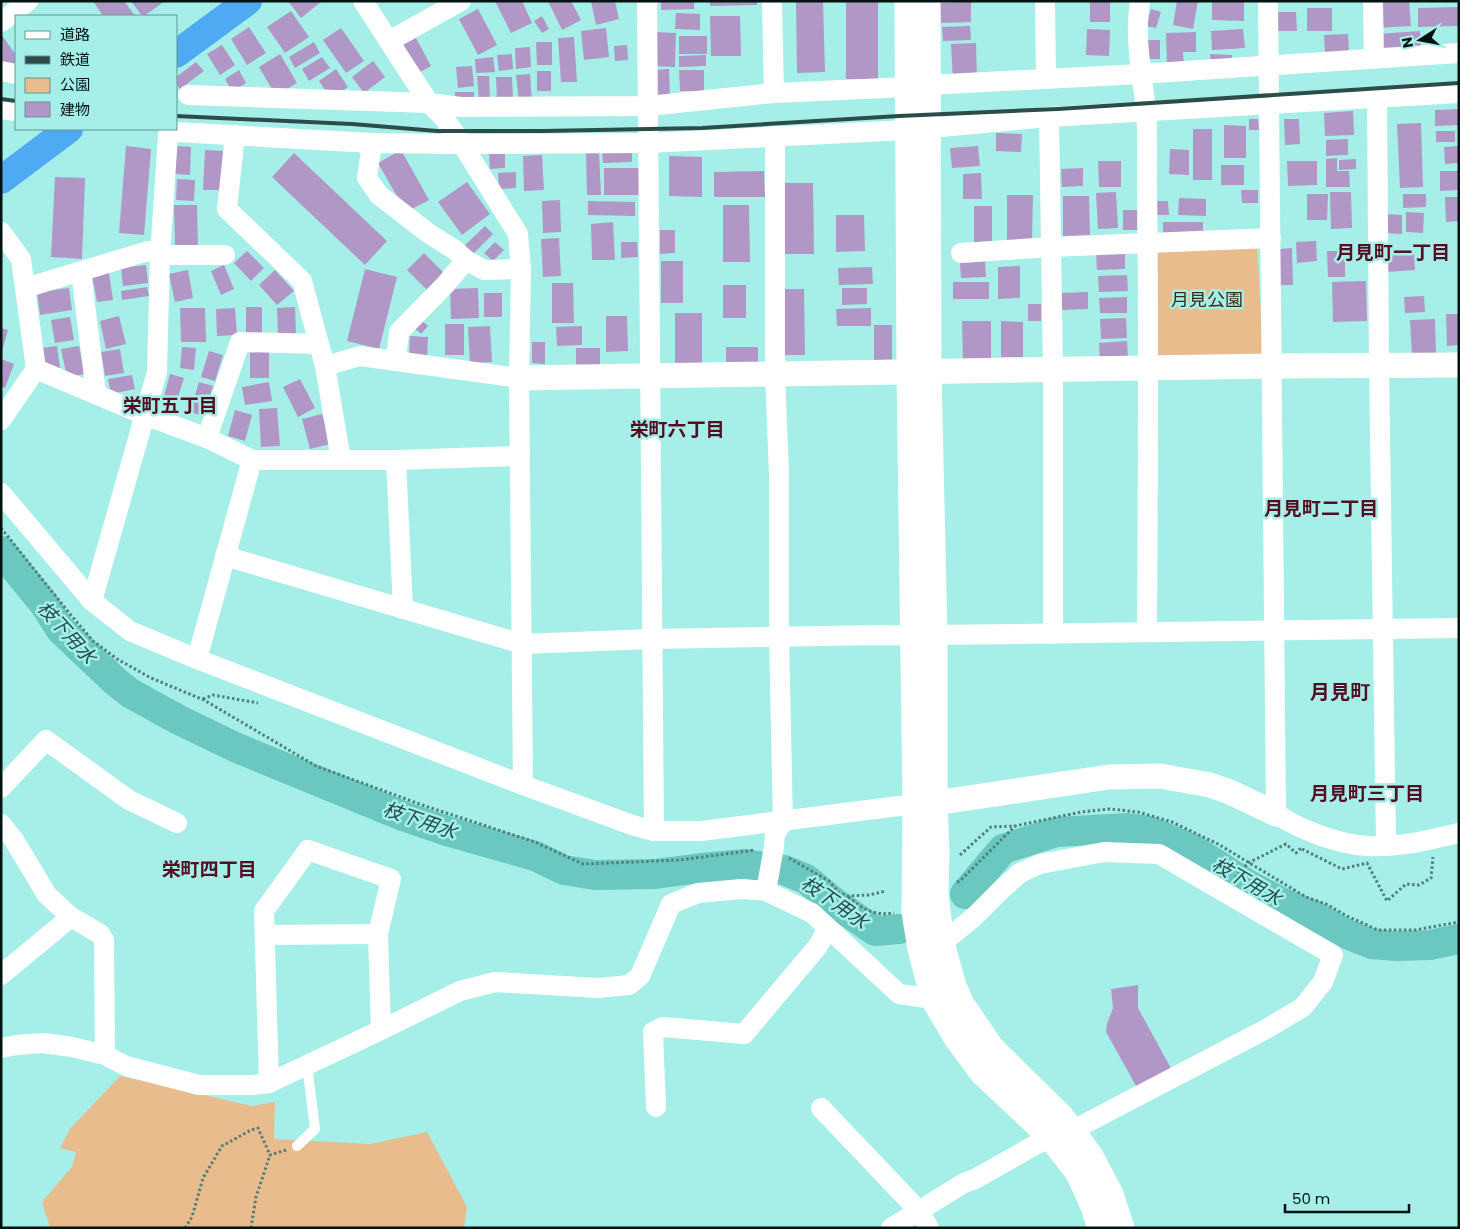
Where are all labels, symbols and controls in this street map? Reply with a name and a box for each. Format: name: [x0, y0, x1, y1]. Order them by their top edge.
legend: [15, 15, 178, 130]
north arrow: [1395, 15, 1445, 65]
text: 道路: [60, 24, 90, 45]
text: N: [1396, 35, 1418, 50]
text: 鉄道: [60, 49, 90, 70]
text: 公園: [60, 74, 90, 95]
text: 建物: [60, 99, 90, 120]
district label: 月見町一丁目: [1336, 239, 1450, 266]
park label: 月見公園: [1171, 287, 1243, 312]
district label: 栄町五丁目: [122, 392, 218, 419]
district label: 栄町六丁目: [629, 416, 725, 443]
district label: 月見町二丁目: [1264, 495, 1378, 522]
water label: 枝下用水: [31, 595, 103, 671]
district label: 月見町: [1310, 678, 1370, 706]
district label: 月見町三丁目: [1310, 780, 1424, 807]
water label: 枝下用水: [380, 795, 462, 846]
water label: 枝下用水: [1207, 851, 1288, 913]
district label: 栄町四丁目: [161, 856, 257, 883]
water label: 枝下用水: [796, 870, 875, 936]
scale bar: [1285, 1182, 1409, 1214]
text: 50 m: [1292, 1188, 1330, 1209]

